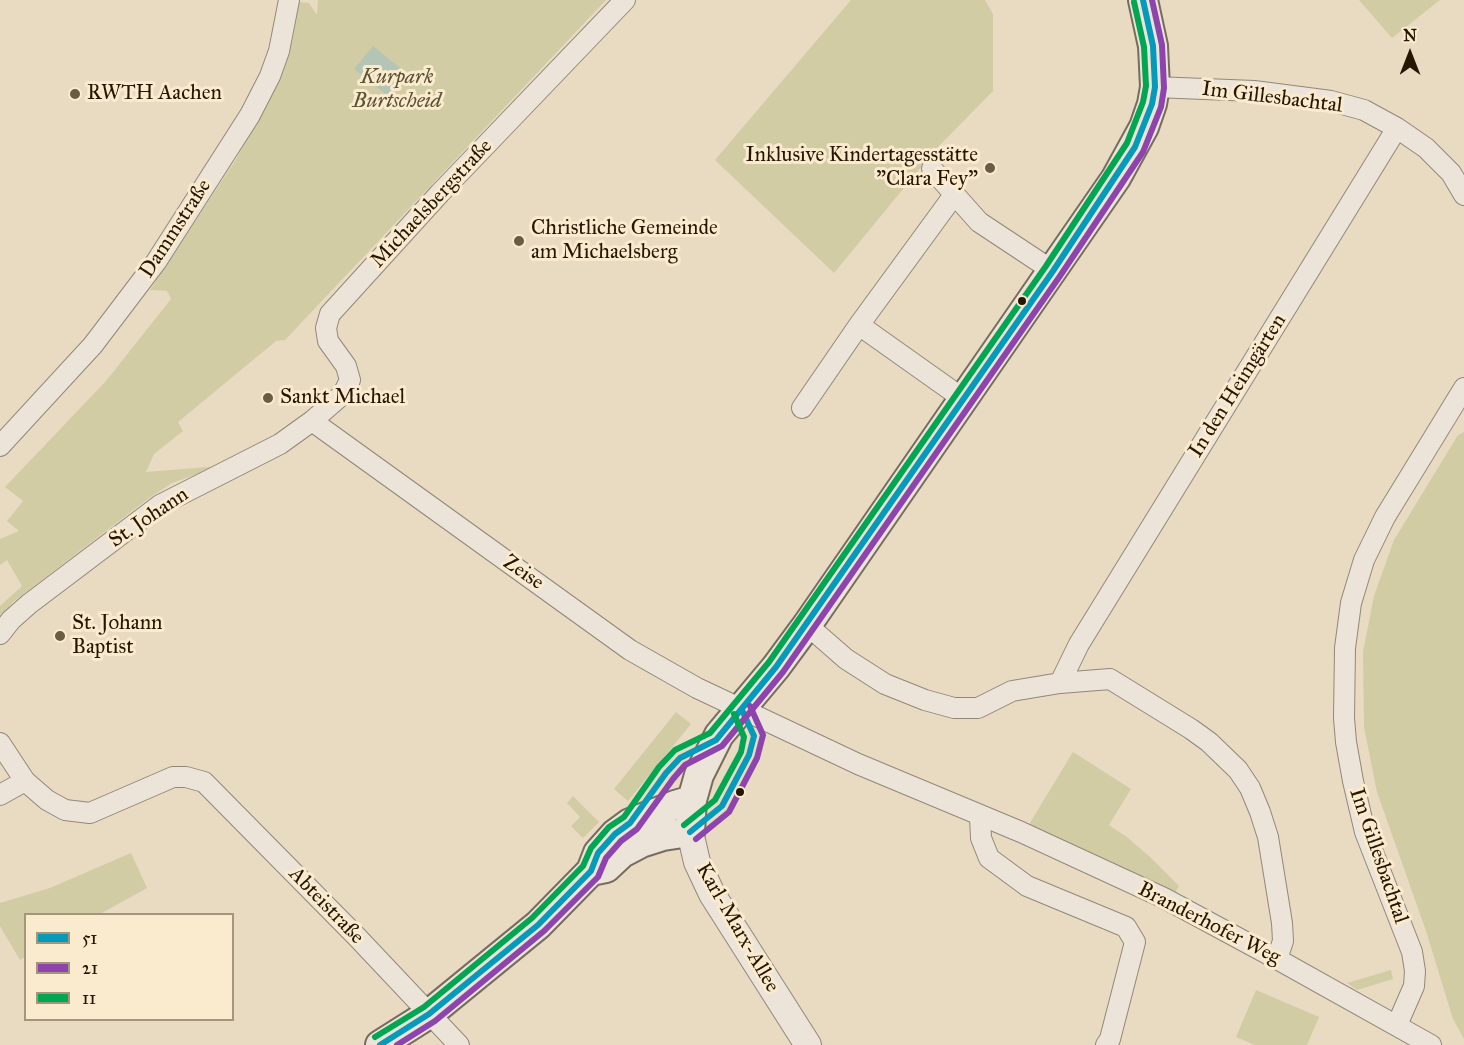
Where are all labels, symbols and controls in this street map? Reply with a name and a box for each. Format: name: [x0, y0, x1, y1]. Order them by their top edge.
north arrow: [1380, 24, 1440, 84]
text: N: [1403, 26, 1417, 45]
park label: Kurpark Burtscheid: [352, 65, 442, 115]
street label: Im Gillesbachtal: [1200, 77, 1344, 119]
place label: RWTH Aachen: [87, 81, 222, 107]
marker: RWTH Aachen: [68, 87, 82, 101]
street label: Michaelsbergstraße: [366, 134, 498, 274]
place label: Inklusive Kindertagesstätte "Clara Fey": [746, 143, 978, 193]
marker: Inklusive Kindertagesstätte "Clara Fey": [983, 161, 997, 175]
street label: Dammstraße: [135, 175, 217, 283]
place label: Christliche Gemeinde am Michaelsberg: [531, 216, 718, 266]
marker: Christliche Gemeinde am Michaelsberg: [512, 234, 526, 248]
unlabelled marker: [1016, 295, 1028, 307]
street label: In den Heimgärten: [1184, 310, 1292, 462]
place label: Sankt Michael: [280, 385, 405, 411]
marker: Sankt Michael: [261, 391, 275, 405]
street label: St. Johann: [104, 482, 194, 554]
street label: Zeise: [498, 550, 548, 596]
place label: St. Johann Baptist: [72, 611, 162, 661]
marker: St. Johann Baptist: [53, 629, 67, 643]
street label: Im Gillesbachtal: [1343, 785, 1413, 927]
unlabelled marker: [734, 786, 746, 798]
street label: Karl-Marx-Allee: [690, 859, 784, 997]
street label: Abteistraße: [283, 862, 369, 950]
street label: Branderhofer Weg: [1133, 877, 1285, 971]
legend: [24, 913, 234, 1021]
text: 51: [82, 927, 97, 949]
text: 21: [82, 957, 98, 979]
text: 11: [82, 987, 96, 1009]

